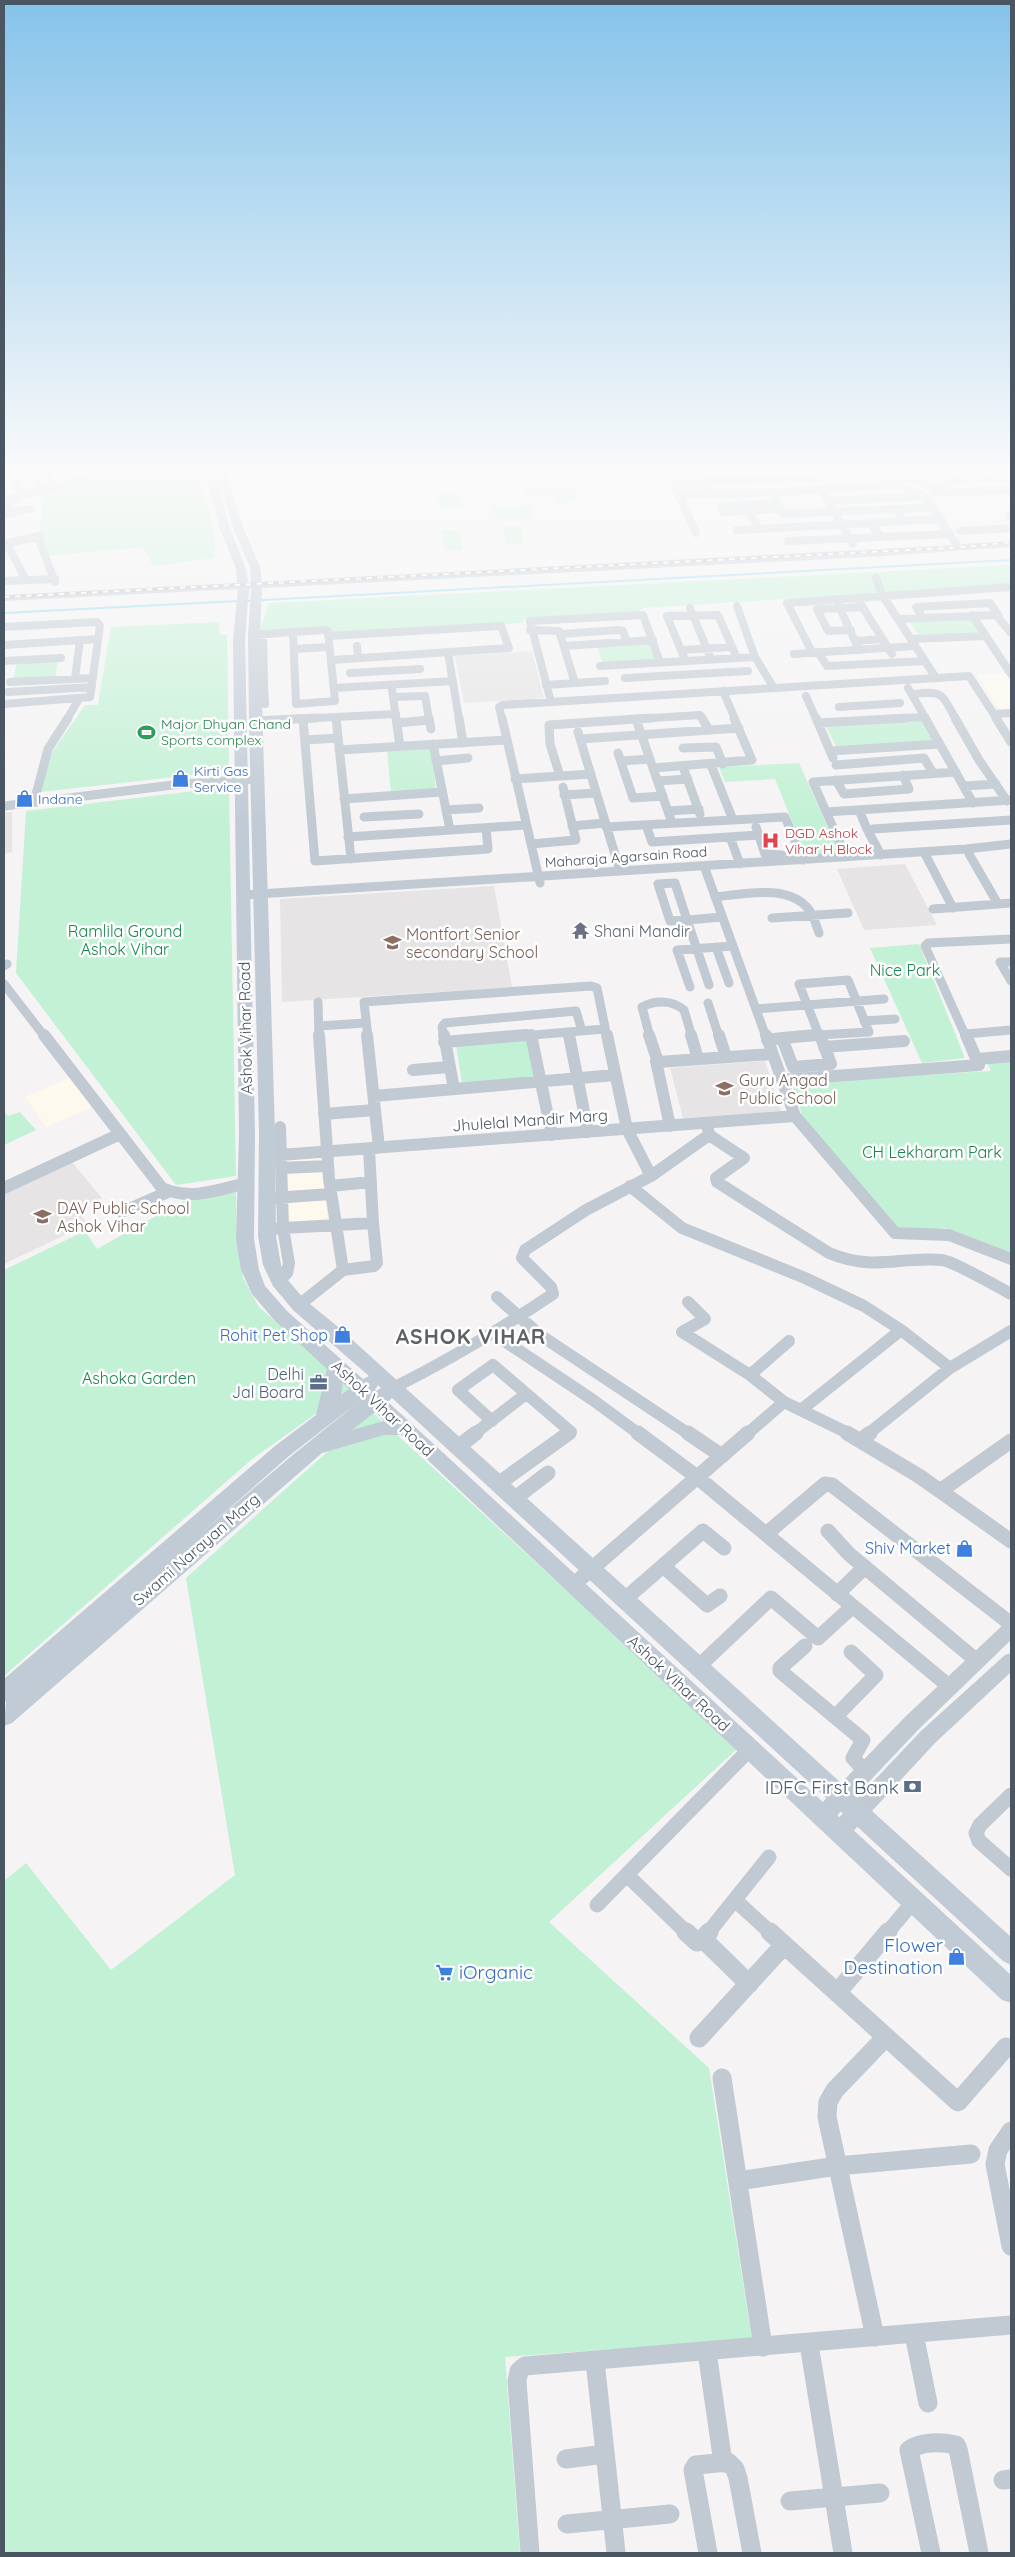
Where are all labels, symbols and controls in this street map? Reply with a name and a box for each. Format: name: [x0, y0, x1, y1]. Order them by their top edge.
place label: Major Dhyan Chand Sports complex: [161, 715, 291, 749]
sports icon: Major Dhyan Chand Sports complex: [137, 722, 157, 742]
place label: Kirti Gas Service: [194, 762, 248, 796]
shop icon: Kirti Gas Service: [170, 769, 190, 789]
shop icon: Indane: [14, 789, 34, 809]
place label: Indane: [38, 790, 83, 808]
place label: DGD Ashok Vihar H Block: [785, 824, 872, 858]
hospital icon: DGD Ashok Vihar H Block: [761, 831, 781, 851]
street label: Maharaja Agarsain Road: [544, 842, 708, 872]
park label: Ramlila Ground Ashok Vihar: [68, 921, 182, 959]
temple icon: Shani Mandir: [570, 921, 590, 941]
place label: Shani Mandir: [594, 921, 690, 941]
place label: Montfort Senior secondary School: [406, 924, 538, 962]
school or university icon: Montfort Senior secondary School: [382, 933, 402, 953]
park label: Nice Park: [870, 960, 940, 980]
street label: Ashok Vihar Road: [234, 962, 256, 1094]
place label: Guru Angad Public School: [739, 1070, 836, 1108]
school or university icon: Guru Angad Public School: [715, 1079, 735, 1099]
street label: Jhulelal Mandir Marg: [452, 1105, 608, 1135]
park label: CH Lekharam Park: [862, 1142, 1002, 1162]
place label: DAV Public School Ashok Vihar: [57, 1198, 190, 1236]
school or university icon: DAV Public School Ashok Vihar: [33, 1207, 53, 1227]
district label: ASHOK VIHAR: [396, 1323, 546, 1349]
place label: Rohit Pet Shop: [220, 1325, 328, 1345]
shop icon: Rohit Pet Shop: [332, 1325, 352, 1345]
street label: Ashok Vihar Road: [328, 1355, 438, 1461]
place label: Delhi Jal Board: [232, 1364, 304, 1402]
park label: Ashoka Garden: [82, 1368, 196, 1388]
office icon: Delhi Jal Board: [308, 1373, 328, 1393]
street label: Swami Narayan Marg: [129, 1489, 263, 1609]
place label: Shiv Market: [865, 1538, 951, 1558]
shop icon: Shiv Market: [955, 1538, 975, 1558]
street label: Ashok Vihar Road: [624, 1630, 734, 1736]
place label: IDFC First Bank: [765, 1775, 899, 1799]
bank icon: IDFC First Bank: [903, 1777, 923, 1797]
place label: Flower Destination: [844, 1933, 944, 1979]
shop icon: Flower Destination: [947, 1946, 967, 1966]
place label: iOrganic: [459, 1960, 533, 1984]
supermarket icon: iOrganic: [435, 1962, 455, 1982]

